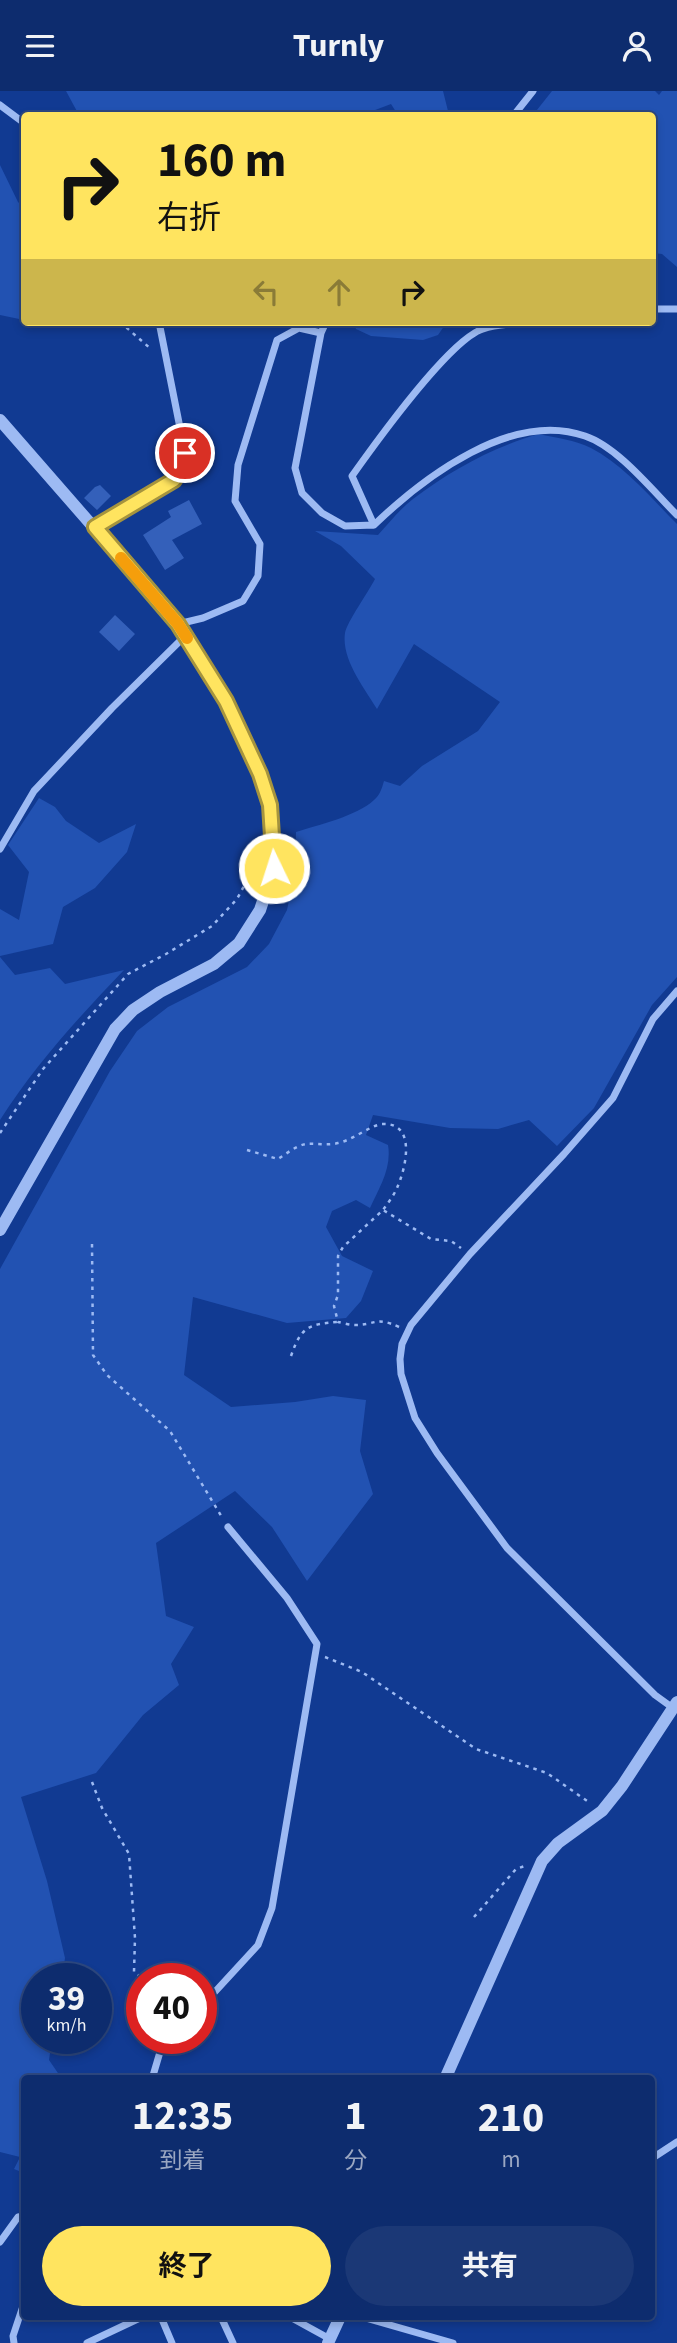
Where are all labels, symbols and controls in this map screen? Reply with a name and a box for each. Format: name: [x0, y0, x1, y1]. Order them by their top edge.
text: Turnly: [293, 23, 384, 69]
icon: menu: [21, 27, 59, 65]
icon: person: [618, 27, 656, 65]
text: 160 m: [157, 126, 286, 196]
icon: right: [42, 140, 133, 231]
text: 右折: [157, 195, 221, 241]
icon: left: [247, 273, 285, 311]
icon: ahead: [320, 273, 358, 311]
icon: right: [393, 273, 431, 311]
pin: [155, 423, 215, 483]
icon: arrive: [166, 434, 204, 472]
position arrow: [237, 831, 311, 905]
speed limit sign: 40: [126, 1963, 217, 2054]
text: 39: [48, 1974, 85, 2024]
text: km/h: [47, 2013, 86, 2038]
text: 12:35: [132, 2086, 233, 2146]
text: 1: [344, 2086, 366, 2146]
text: 210: [478, 2088, 544, 2148]
text: m: [501, 2143, 520, 2176]
text: 到着: [159, 2144, 205, 2177]
text: 分: [344, 2144, 367, 2177]
button: 終了: [42, 2226, 331, 2306]
button: 共有: [345, 2226, 634, 2306]

